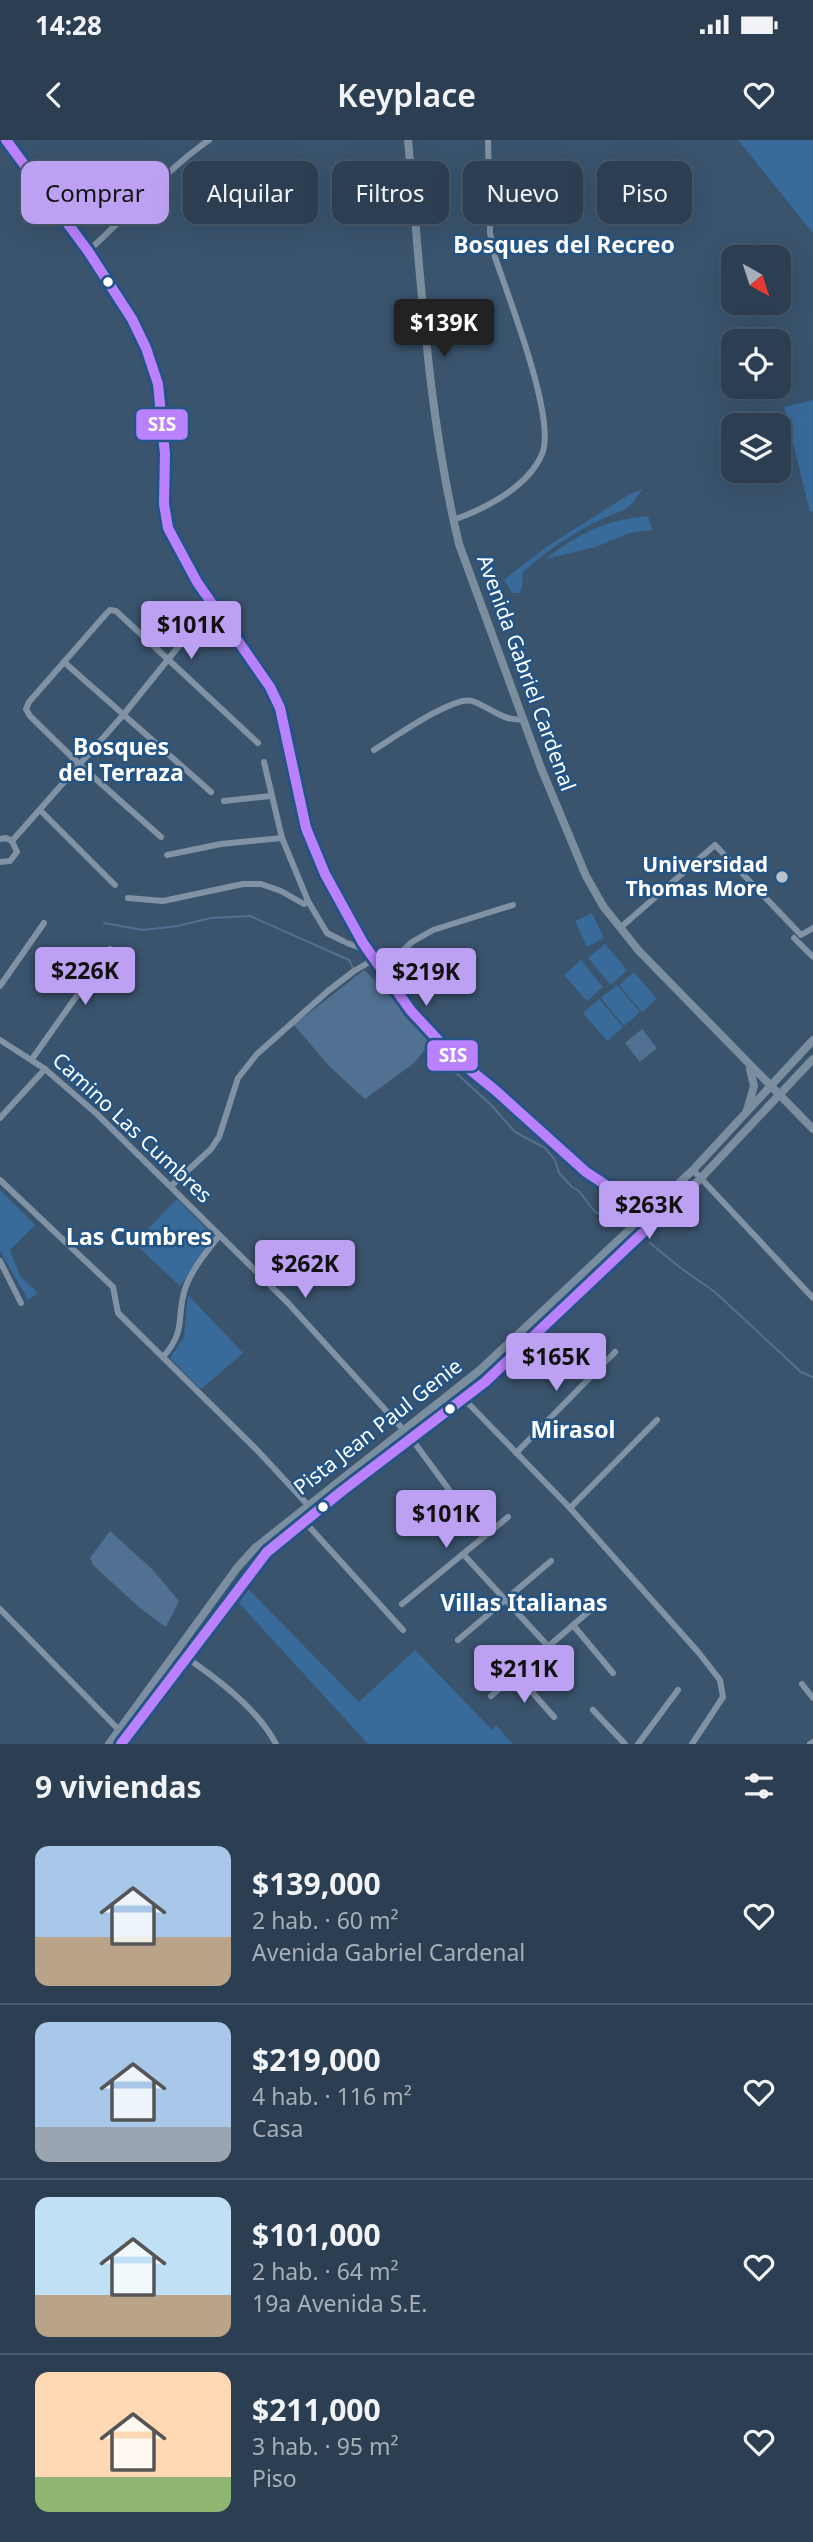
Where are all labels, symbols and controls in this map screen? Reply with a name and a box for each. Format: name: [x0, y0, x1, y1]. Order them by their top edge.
text: 14:28: [35, 7, 102, 43]
text: Keyplace: [337, 73, 476, 116]
icon: back: [35, 76, 73, 114]
icon: heart: [740, 76, 778, 114]
chip: Comprar: [21, 161, 169, 224]
chip: Alquilar: [183, 161, 318, 224]
chip: Filtros: [332, 161, 449, 224]
chip: Nuevo: [463, 161, 583, 224]
chip: Piso: [597, 161, 692, 224]
district label: Bosques del Recreo: [453, 228, 675, 260]
north arrow: [721, 245, 791, 315]
map controls: [721, 245, 791, 483]
unlabelled marker: [101, 275, 115, 289]
pin: $139K: [395, 300, 493, 359]
text: $139K: [410, 306, 478, 338]
button: locate: [721, 329, 791, 399]
line badge: SIS: [135, 408, 189, 441]
text: SIS: [148, 411, 176, 437]
button: layers: [721, 413, 791, 483]
street label: Avenida Gabriel Cardenal: [471, 551, 583, 795]
pin: $101K: [142, 602, 240, 661]
text: $101K: [157, 608, 225, 640]
district label: Bosques del Terraza: [58, 730, 184, 788]
place label: Universidad Thomas More: [626, 850, 768, 902]
marker: Universidad Thomas More: [774, 869, 790, 885]
pin: $226K: [36, 948, 134, 1007]
pin: $219K: [377, 948, 475, 1008]
text: $226K: [51, 954, 119, 986]
text: $219K: [392, 955, 460, 987]
line badge: SIS: [426, 1039, 479, 1072]
text: SIS: [439, 1042, 467, 1068]
street label: Camino Las Cumbres: [47, 1046, 218, 1209]
pin: $263K: [600, 1182, 698, 1241]
text: $263K: [615, 1188, 683, 1220]
district label: Las Cumbres: [66, 1220, 212, 1252]
pin: $262K: [256, 1240, 354, 1300]
text: $262K: [271, 1247, 339, 1279]
pin: $165K: [507, 1334, 605, 1393]
text: $165K: [522, 1340, 590, 1372]
street label: Pista Jean Paul Genie: [287, 1352, 467, 1501]
unlabelled marker: [443, 1402, 457, 1416]
district label: Mirasol: [531, 1413, 615, 1445]
pin: $101K: [397, 1490, 495, 1550]
text: $101K: [412, 1497, 480, 1529]
unlabelled marker: [316, 1500, 330, 1514]
district label: Villas Italianas: [440, 1586, 608, 1618]
pin: $211K: [475, 1646, 573, 1705]
text: $211K: [490, 1652, 558, 1684]
text: 9 viviendas: [35, 1766, 202, 1807]
icon: filters: [740, 1767, 778, 1805]
text: $139,000: [252, 1863, 381, 1904]
icon: home: [91, 1874, 175, 1958]
icon: heart: [740, 1897, 778, 1935]
text: 2 hab. · 60 m²: [252, 1904, 399, 1936]
text: Avenida Gabriel Cardenal: [252, 1936, 525, 1968]
text: $219,000: [252, 2039, 381, 2080]
icon: home: [91, 2050, 175, 2134]
icon: heart: [740, 2073, 778, 2111]
text: 4 hab. · 116 m²: [252, 2080, 412, 2112]
text: Casa: [252, 2112, 303, 2144]
text: $101,000: [252, 2214, 381, 2255]
icon: home: [91, 2225, 175, 2309]
icon: heart: [740, 2248, 778, 2286]
text: 2 hab. · 64 m²: [252, 2255, 399, 2287]
text: 19a Avenida S.E.: [252, 2287, 427, 2319]
text: $211,000: [252, 2389, 381, 2430]
icon: home: [91, 2400, 175, 2484]
icon: heart: [740, 2423, 778, 2461]
text: 3 hab. · 95 m²: [252, 2430, 399, 2462]
text: Piso: [252, 2462, 297, 2494]

